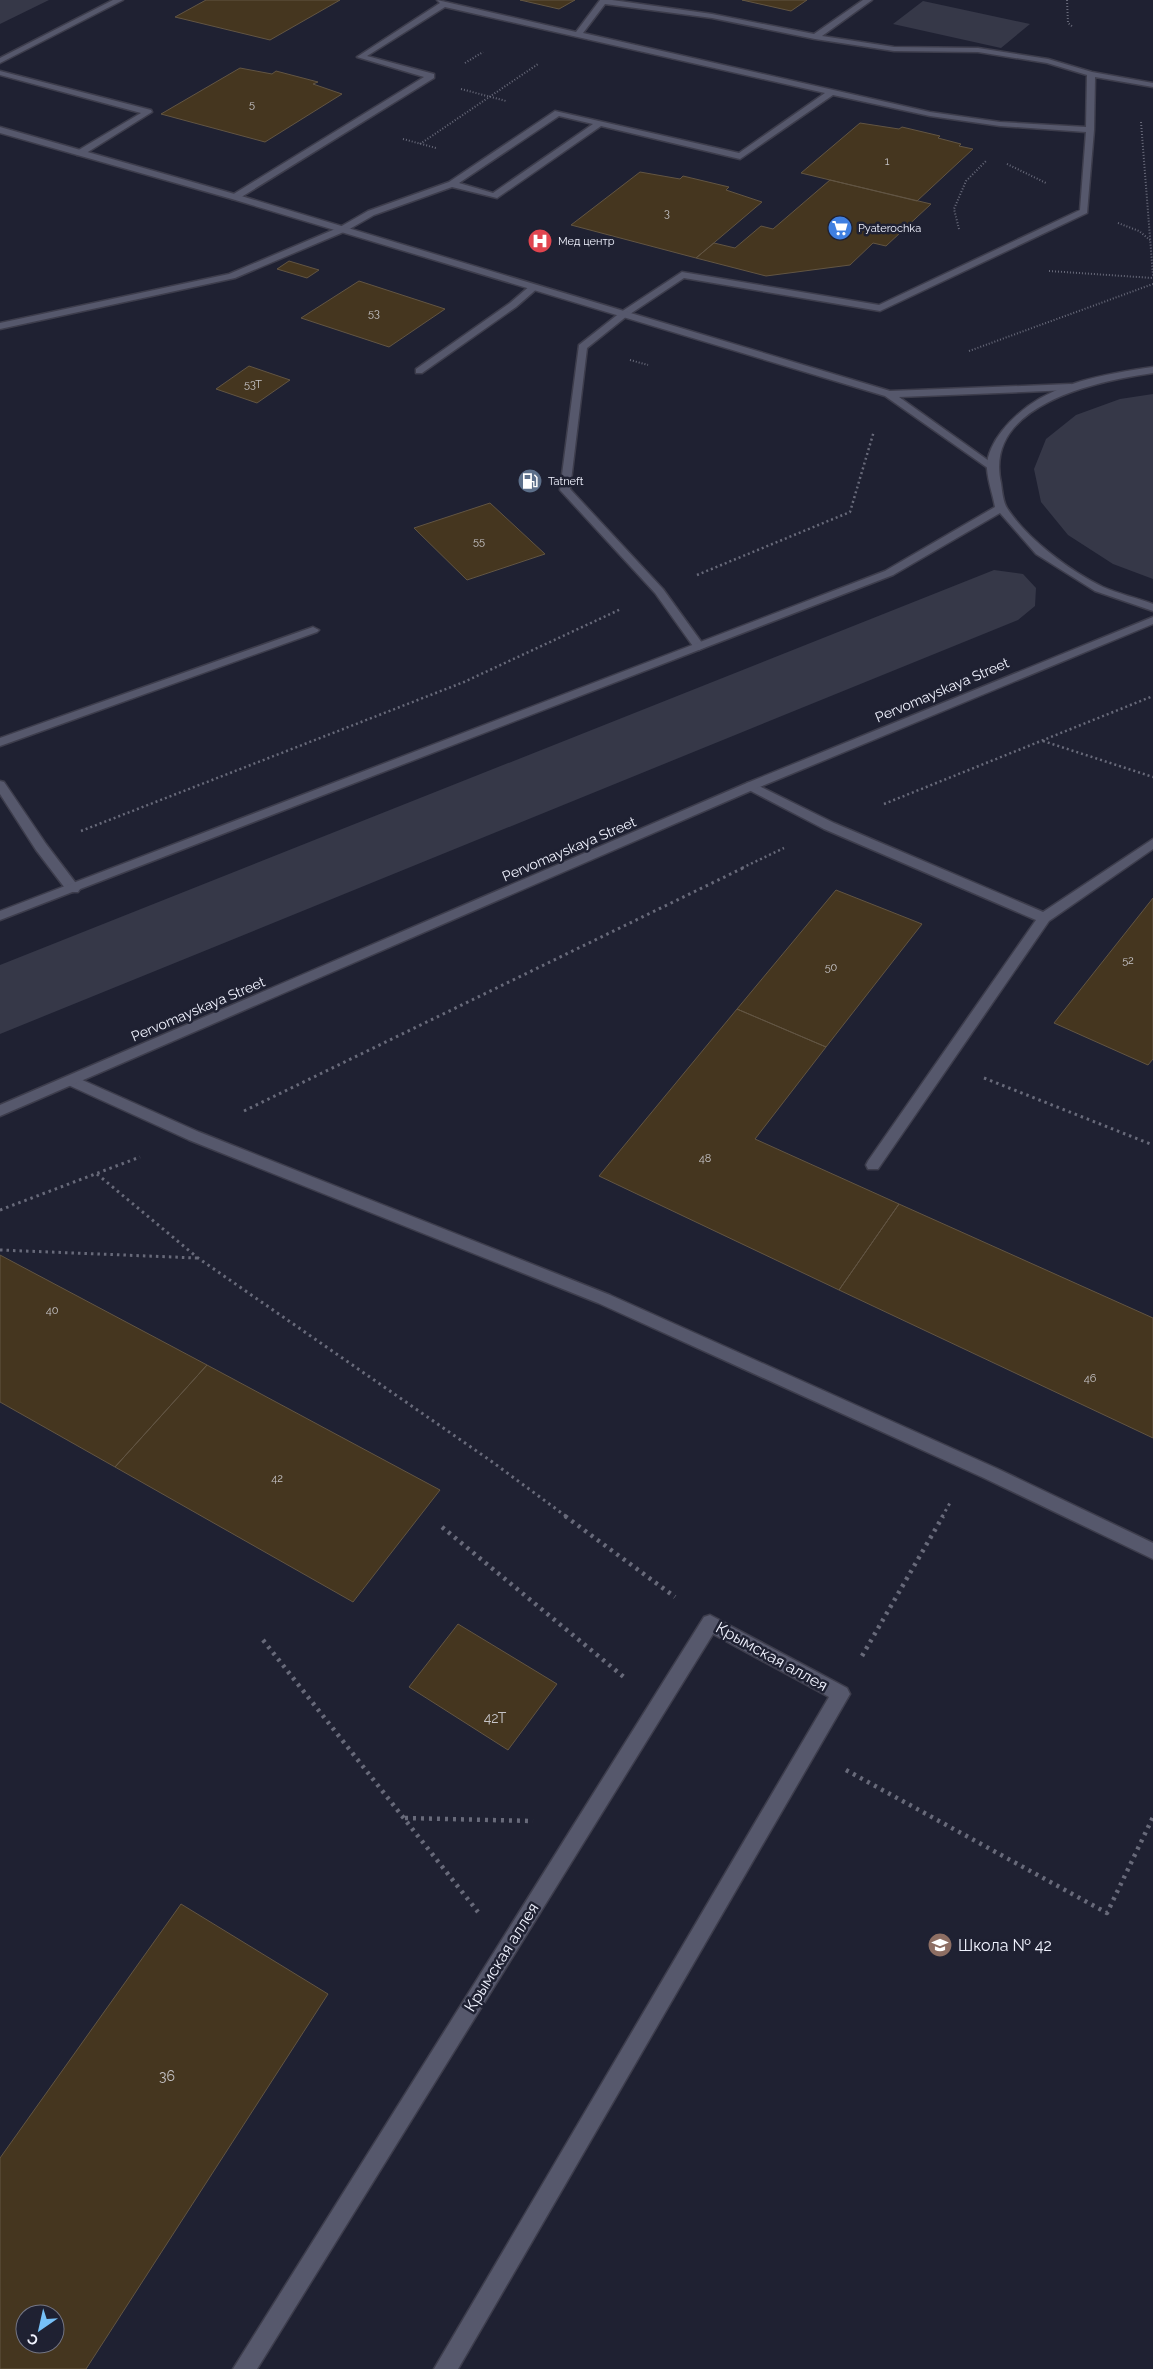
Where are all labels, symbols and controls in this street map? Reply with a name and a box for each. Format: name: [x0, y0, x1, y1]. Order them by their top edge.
house number: 5: [249, 98, 255, 111]
house number: 1: [885, 155, 890, 168]
house number: 3: [664, 207, 670, 220]
supermarket icon: Pyaterochka: [827, 215, 853, 241]
place label: Pyaterochka: [858, 222, 921, 235]
hospital icon: Мед центр: [527, 228, 553, 254]
place label: Мед центр: [558, 235, 615, 248]
house number: 53: [368, 307, 380, 320]
house number: 53Т: [244, 378, 262, 391]
fuel station icon: Tatneft: [517, 468, 543, 494]
place label: Tatneft: [548, 475, 584, 488]
house number: 55: [473, 535, 485, 548]
street label: Pervomayskaya Street: [873, 654, 1012, 725]
street label: Pervomayskaya Street: [500, 813, 639, 884]
house number: 52: [1122, 954, 1134, 967]
house number: 50: [825, 961, 838, 974]
street label: Pervomayskaya Street: [129, 973, 268, 1044]
house number: 48: [699, 1152, 711, 1165]
house number: 40: [46, 1304, 59, 1317]
house number: 46: [1084, 1372, 1097, 1385]
house number: 42: [271, 1472, 283, 1485]
street label: Крымская аллея: [713, 1618, 831, 1695]
house number: 42Т: [484, 1710, 507, 1726]
street label: Крымская аллея: [460, 1899, 543, 2015]
school or university icon: Школа № 42: [927, 1932, 953, 1958]
place label: Школа № 42: [958, 1936, 1052, 1955]
house number: 36: [159, 2068, 175, 2084]
north arrow: [15, 2304, 65, 2354]
text: С: [24, 2330, 41, 2349]

